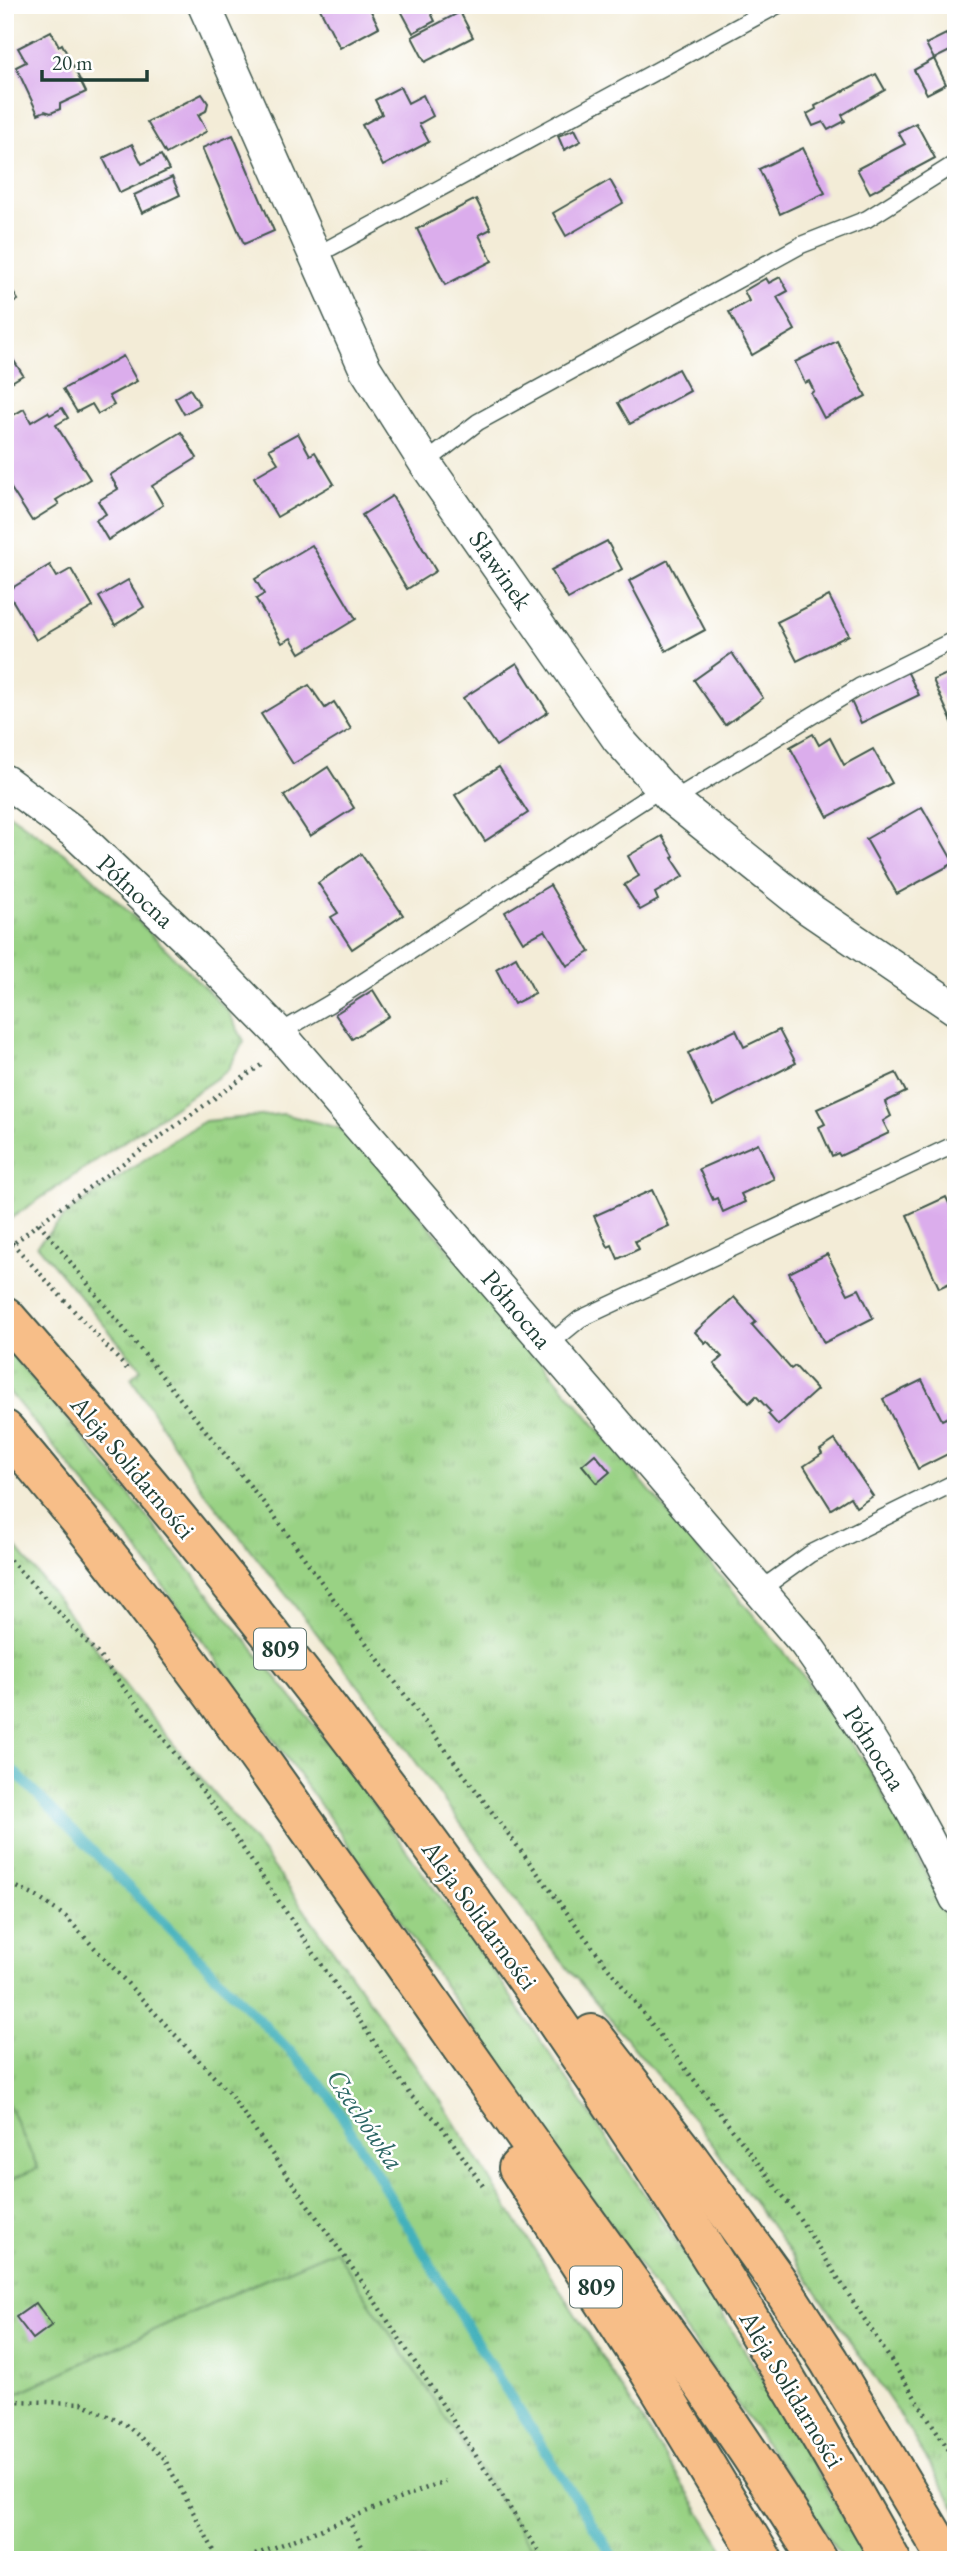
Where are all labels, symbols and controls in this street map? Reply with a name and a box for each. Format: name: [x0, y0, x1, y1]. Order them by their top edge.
scale bar: [42, 38, 147, 82]
text: 20 m: [52, 49, 93, 76]
street label: Sławinek: [461, 524, 541, 617]
street label: Północna: [90, 847, 182, 936]
street label: Północna: [474, 1262, 561, 1356]
street label: Aleja Solidarności: [62, 1387, 203, 1546]
road number: 809: [254, 1629, 306, 1670]
street label: Północna: [836, 1699, 915, 1797]
street label: Aleja Solidarności: [414, 1833, 546, 1997]
water label: Czechówka: [319, 2061, 413, 2177]
road number: 809: [570, 2266, 622, 2308]
street label: Aleja Solidarności: [731, 2303, 852, 2474]

